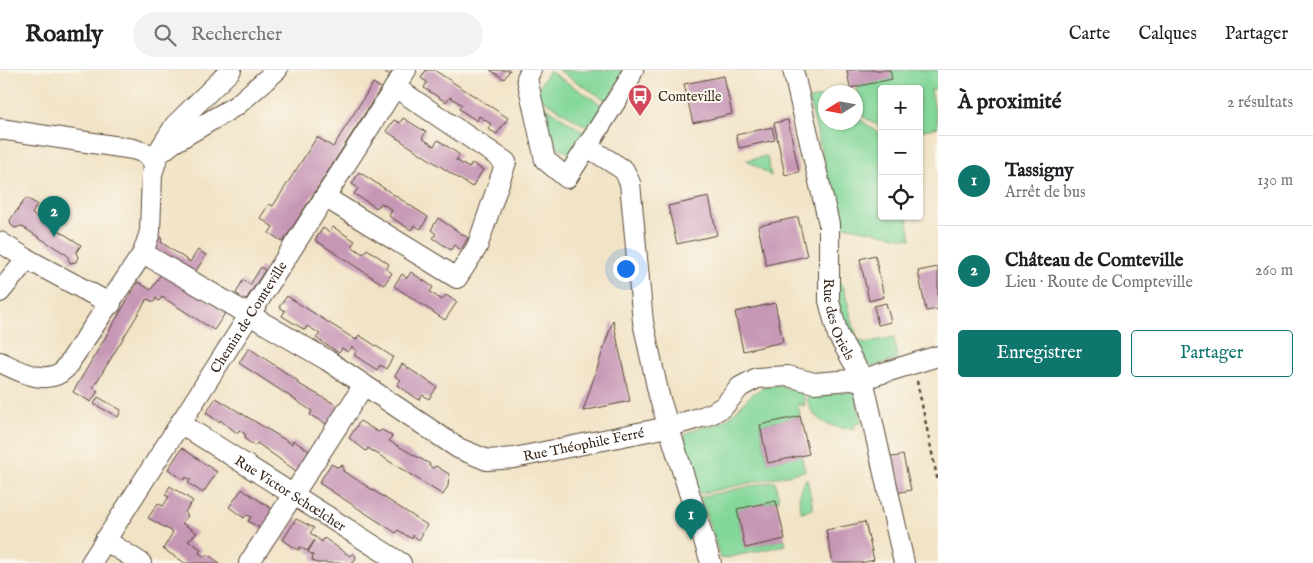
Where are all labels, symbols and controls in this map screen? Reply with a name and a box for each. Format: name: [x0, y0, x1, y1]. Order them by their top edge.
search box: [133, 12, 483, 57]
text: Roamly: [25, 19, 103, 50]
icon: search: [151, 21, 179, 49]
text: Rechercher: [191, 23, 282, 47]
text: Carte: [1069, 23, 1110, 46]
text: Calques: [1138, 23, 1197, 46]
text: Partager: [1225, 23, 1288, 46]
bus stop icon: Comteville: [627, 83, 653, 117]
north arrow: [818, 85, 863, 130]
map controls: [878, 85, 923, 220]
button: +: [878, 85, 923, 130]
place label: Comteville: [658, 88, 722, 106]
text: À proximité: [958, 89, 1061, 116]
text: 2 résultats: [1227, 93, 1293, 113]
button: −: [878, 130, 923, 175]
text: Tassigny: [1005, 159, 1074, 183]
text: 1: [971, 171, 977, 191]
text: 130 m: [1257, 171, 1293, 191]
button: locate: [878, 175, 923, 220]
text: Arrêt de bus: [1005, 183, 1086, 203]
pin: 2: [38, 196, 70, 237]
text: Château de Comteville: [1005, 249, 1184, 273]
your location: [613, 256, 639, 282]
street label: Chemin de Comteville: [207, 258, 292, 377]
text: 2: [970, 261, 978, 281]
text: 260 m: [1255, 261, 1293, 281]
text: Lieu · Route de Compteville: [1005, 273, 1193, 293]
street label: Rue des Oriels: [819, 278, 858, 364]
button: Enregistrer: [958, 330, 1121, 377]
button: Partager: [1131, 330, 1293, 377]
street label: Rue Théophile Ferré: [522, 424, 646, 466]
street label: Rue Victor Schœlcher: [231, 452, 349, 536]
pin: 1: [675, 499, 707, 540]

